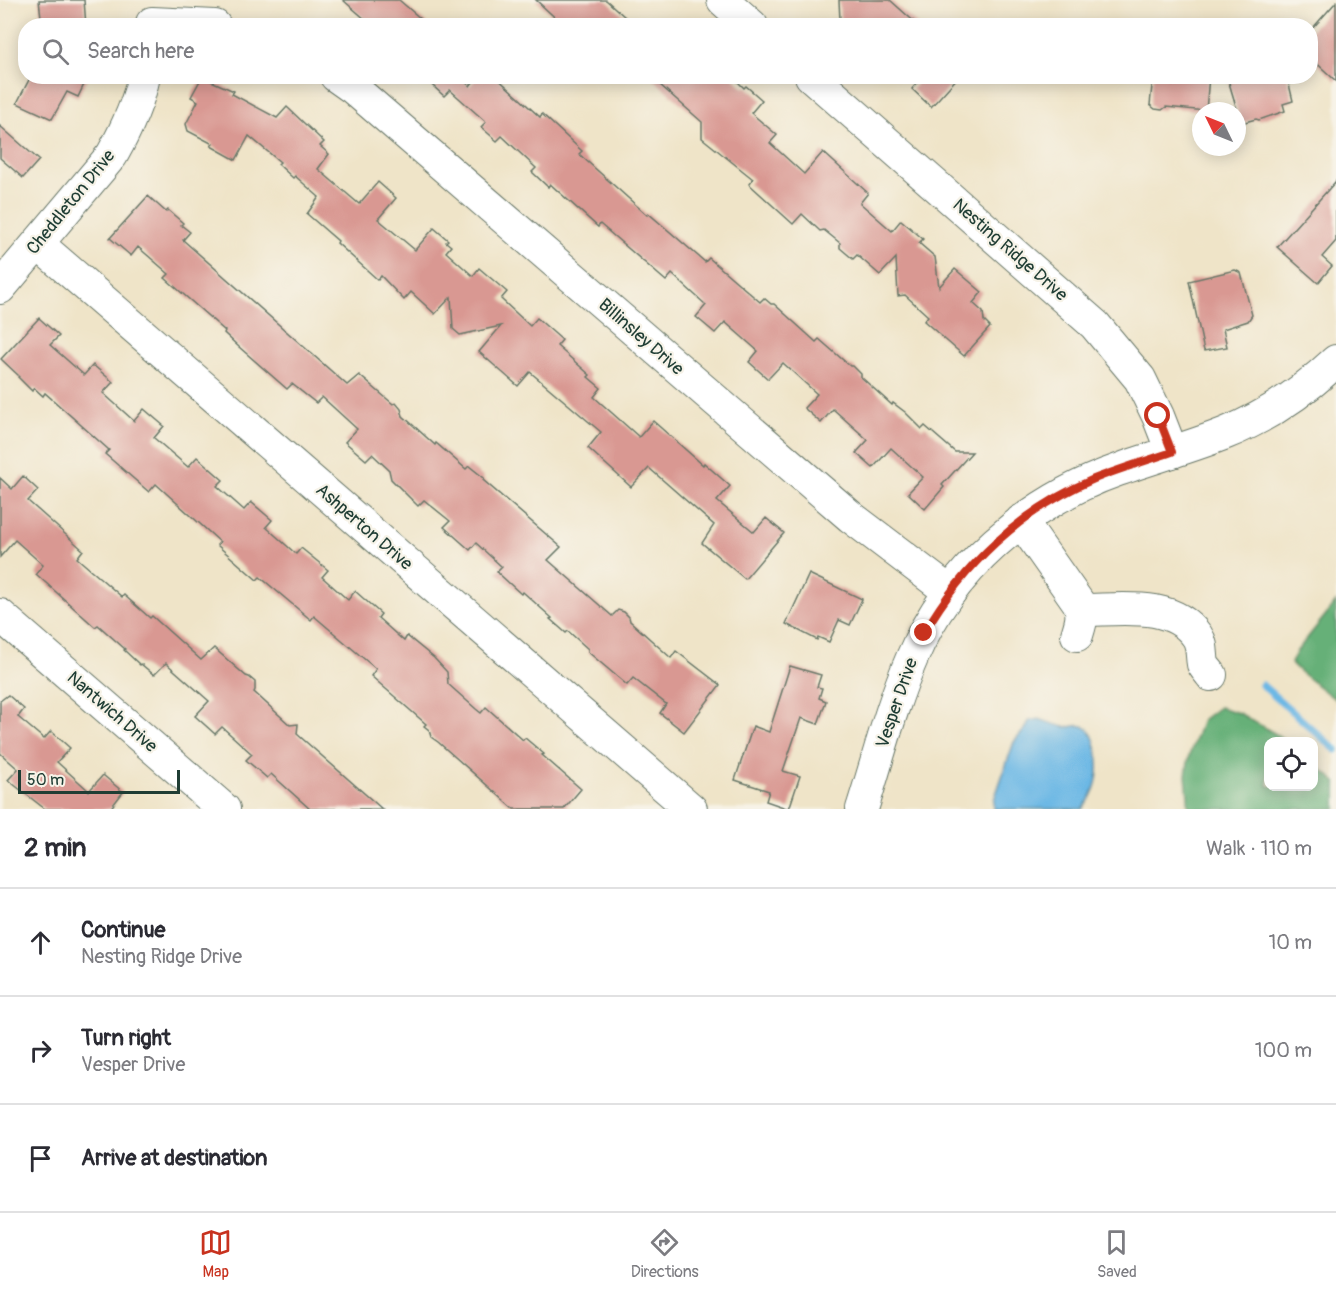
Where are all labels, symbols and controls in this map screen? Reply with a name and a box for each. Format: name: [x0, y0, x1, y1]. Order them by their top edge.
search box: [18, 18, 1318, 84]
icon: search: [39, 35, 72, 68]
text: Search here: [87, 37, 194, 65]
north arrow: [1192, 102, 1246, 156]
street label: Cheddleton Drive: [22, 145, 120, 259]
street label: Nesting Ridge Drive: [948, 194, 1072, 306]
street label: Billinsley Drive: [593, 294, 689, 381]
route start: [1144, 402, 1170, 428]
street label: Ashperton Drive: [311, 479, 417, 576]
route end: [910, 619, 936, 645]
street label: Vesper Drive: [871, 655, 923, 751]
street label: Nantwich Drive: [62, 666, 162, 758]
map controls: [1264, 737, 1318, 791]
button: locate: [1264, 737, 1318, 791]
scale bar: [18, 767, 180, 794]
text: 50 m: [27, 770, 64, 790]
text: 2 min: [24, 832, 86, 864]
text: Walk · 110 m: [1206, 836, 1312, 861]
text: Continue: [81, 916, 165, 944]
icon: ahead: [24, 926, 57, 959]
text: 10 m: [1268, 930, 1312, 955]
text: Nesting Ridge Drive: [81, 944, 242, 969]
text: Turn right: [81, 1024, 171, 1052]
icon: right: [24, 1034, 57, 1067]
text: 100 m: [1255, 1038, 1312, 1063]
text: Vesper Drive: [81, 1052, 185, 1077]
icon: arrive: [24, 1142, 57, 1175]
text: Arrive at destination: [81, 1144, 267, 1172]
tab: Map: [199, 1226, 232, 1282]
tab: Directions: [631, 1226, 699, 1282]
tab: Saved: [1097, 1226, 1137, 1282]

